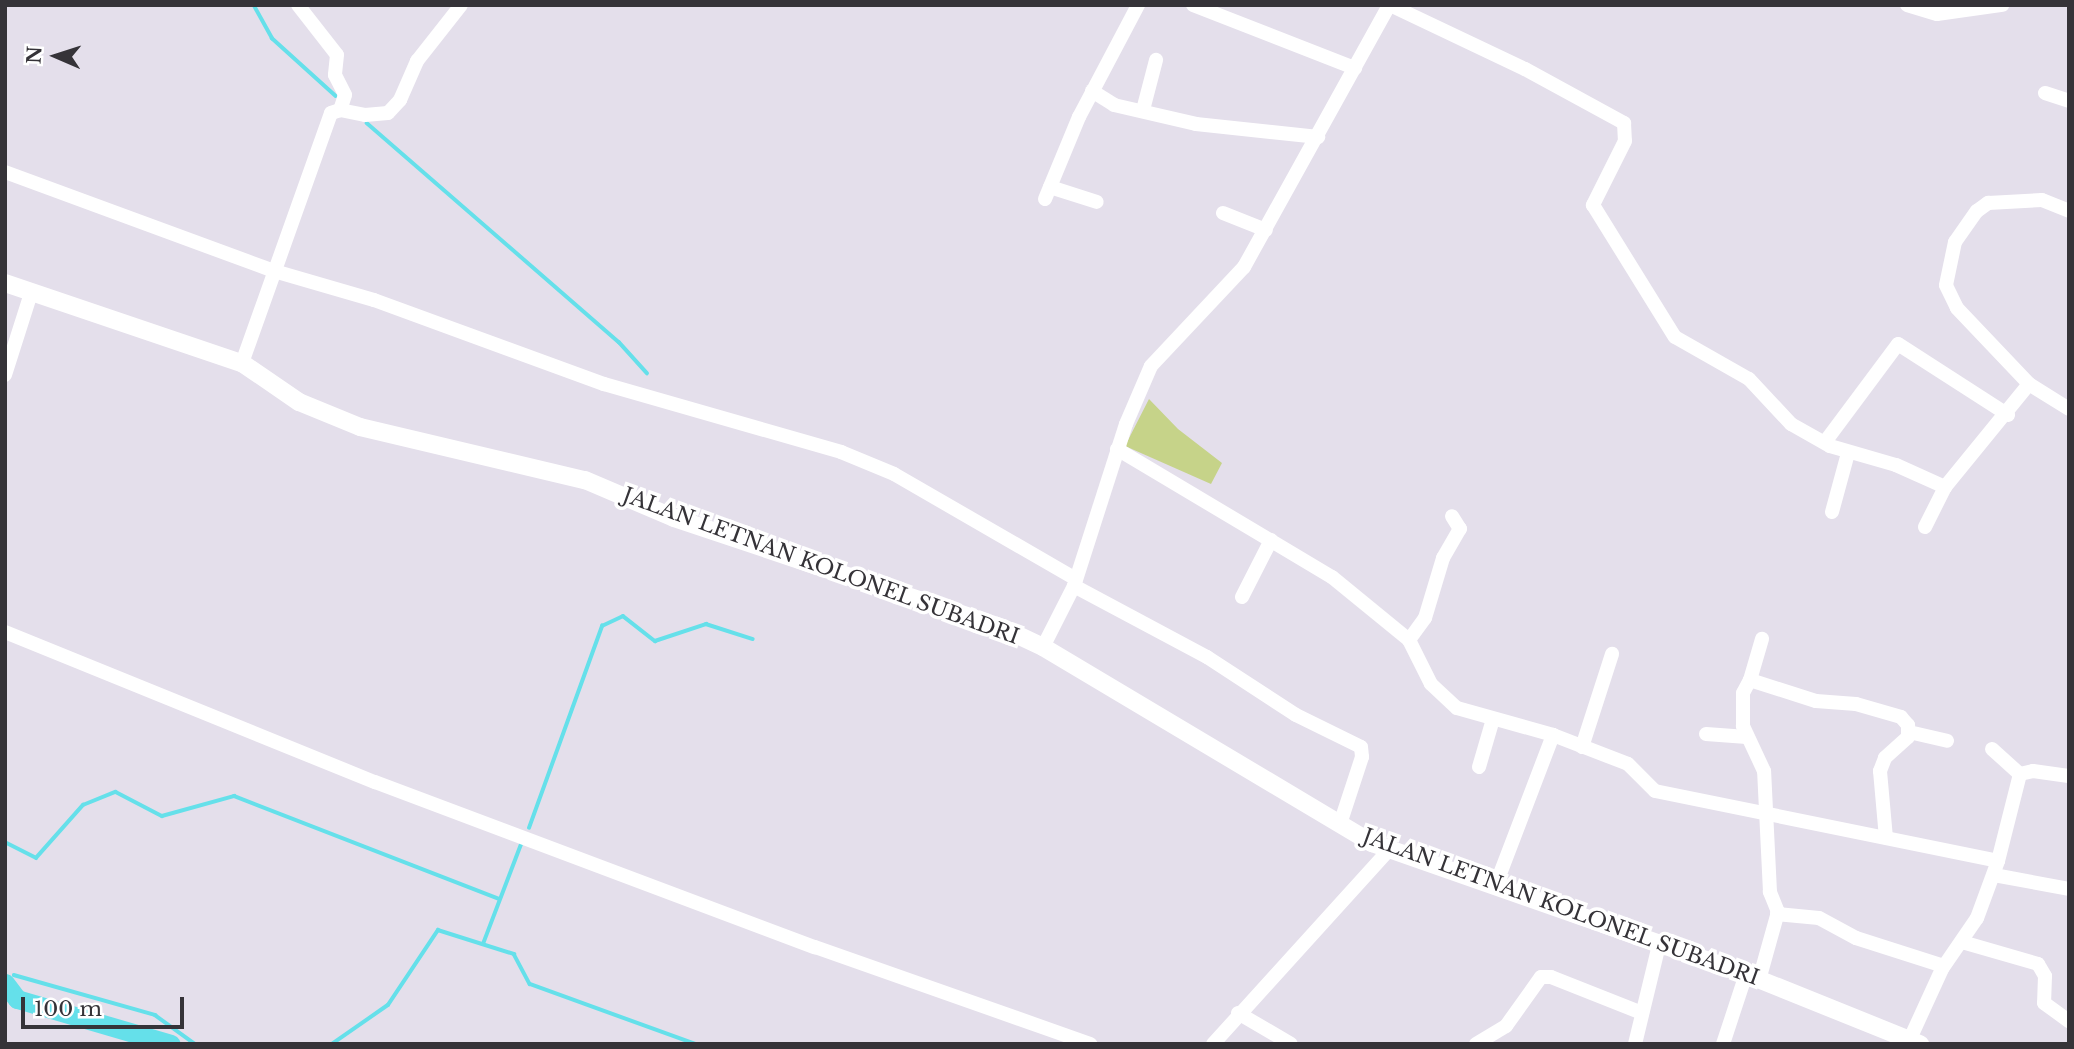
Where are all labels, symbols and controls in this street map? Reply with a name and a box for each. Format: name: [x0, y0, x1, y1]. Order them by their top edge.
north arrow: [21, 21, 91, 91]
text: N: [23, 45, 46, 64]
street label: JALAN LETNAN KOLONEL SUBADRI: [619, 482, 1023, 650]
street label: JALAN LETNAN KOLONEL SUBADRI: [1359, 823, 1763, 991]
scale bar: [24, 982, 187, 1026]
text: 100 m: [34, 996, 102, 1022]

